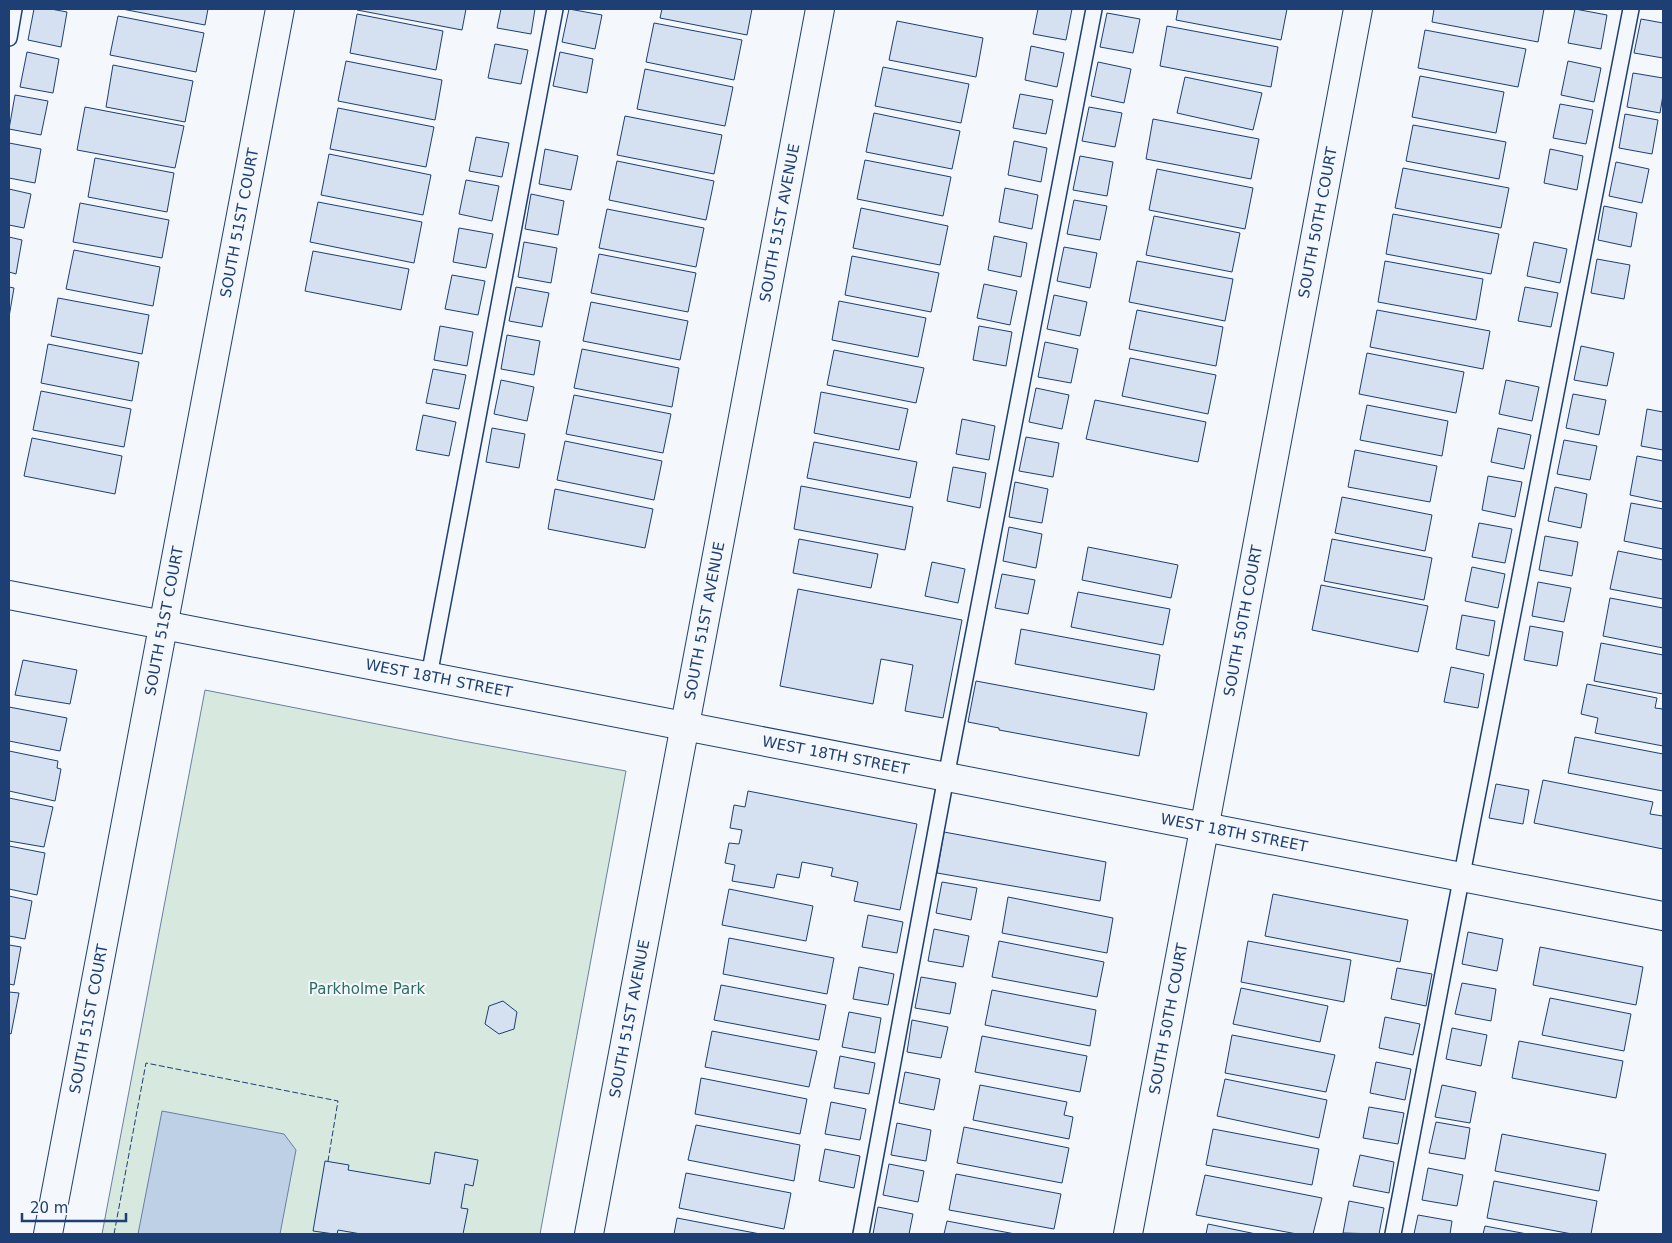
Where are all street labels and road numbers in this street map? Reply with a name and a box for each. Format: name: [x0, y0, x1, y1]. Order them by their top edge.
street label: SOUTH 51ST AVENUE: [756, 142, 803, 304]
street label: SOUTH 50TH COURT: [1295, 145, 1341, 300]
street label: SOUTH 51ST COURT: [216, 146, 263, 299]
street label: SOUTH 51ST AVENUE: [681, 540, 728, 702]
street label: SOUTH 50TH COURT: [1220, 543, 1266, 698]
street label: SOUTH 51ST COURT: [141, 544, 187, 697]
street label: WEST 18TH STREET: [364, 655, 515, 702]
street label: WEST 18TH STREET: [761, 732, 911, 779]
street label: WEST 18TH STREET: [1159, 810, 1310, 856]
street label: SOUTH 51ST AVENUE: [606, 938, 653, 1100]
street label: SOUTH 50TH COURT: [1145, 941, 1192, 1096]
street label: SOUTH 51ST COURT: [66, 942, 112, 1095]

